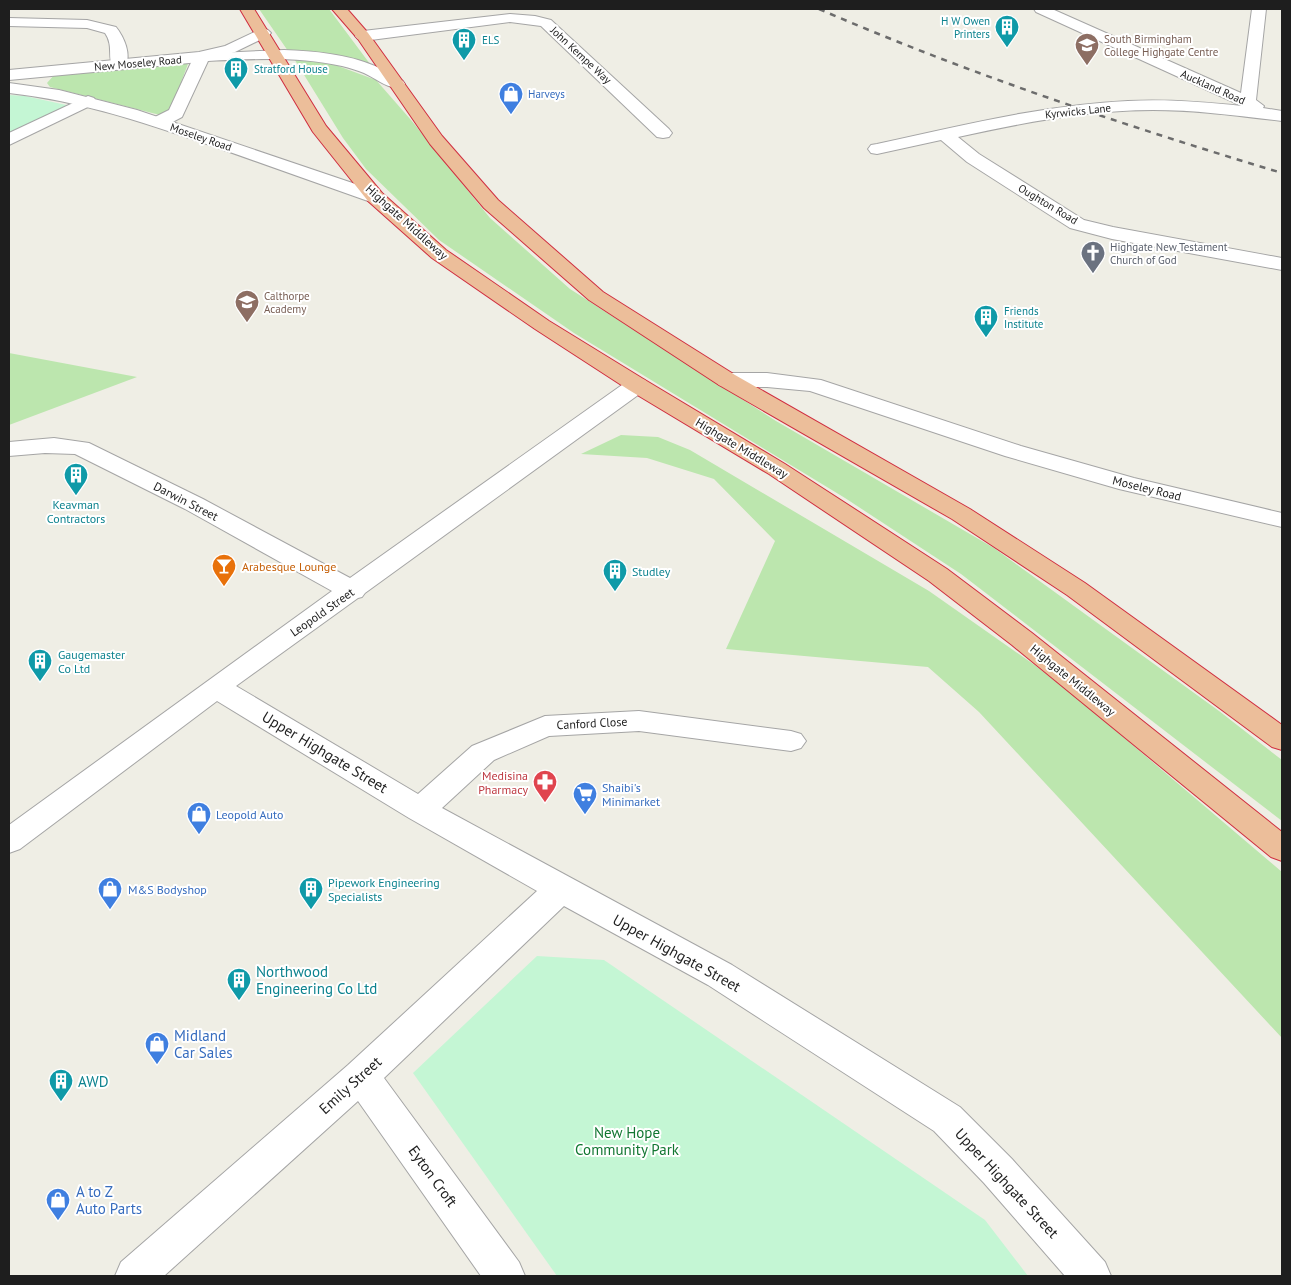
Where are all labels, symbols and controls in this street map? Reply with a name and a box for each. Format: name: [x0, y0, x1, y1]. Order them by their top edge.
place label: H W Owen Printers: [941, 14, 990, 41]
building icon: H W Owen Printers: [994, 14, 1020, 48]
street label: John Kempe Way: [547, 23, 615, 87]
building icon: ELS: [451, 27, 477, 61]
school or university icon: South Birmingham College Highgate Centre: [1074, 32, 1100, 66]
place label: South Birmingham College Highgate Centre: [1104, 32, 1219, 59]
place label: ELS: [482, 33, 500, 47]
street label: New Moseley Road: [94, 52, 182, 74]
building icon: Stratford House: [223, 56, 249, 90]
place label: Stratford House: [254, 62, 328, 76]
street label: Auckland Road: [1178, 66, 1248, 108]
shop icon: Harveys: [498, 81, 524, 115]
place label: Harveys: [528, 87, 565, 101]
street label: Kyrwicks Lane: [1044, 101, 1112, 121]
street label: Moseley Road: [168, 120, 234, 154]
street label: Highgate Middleway: [363, 181, 451, 263]
street label: Oughton Road: [1016, 181, 1080, 227]
church icon: Highgate New Testament Church of God: [1080, 240, 1106, 274]
place label: Highgate New Testament Church of God: [1110, 240, 1228, 267]
school or university icon: Calthorpe Academy: [234, 289, 260, 323]
place label: Calthorpe Academy: [264, 289, 310, 316]
building icon: Friends Institute: [973, 304, 999, 338]
place label: Friends Institute: [1004, 304, 1044, 331]
street label: Highgate Middleway: [693, 414, 791, 482]
building icon: Keavman Contractors: [63, 462, 89, 496]
street label: Moseley Road: [1111, 472, 1183, 504]
street label: Darwin Street: [151, 478, 221, 524]
place label: Keavman Contractors: [47, 497, 105, 526]
bar icon: Arabesque Lounge: [211, 553, 237, 587]
building icon: Studley: [602, 558, 628, 592]
place label: Arabesque Lounge: [242, 559, 336, 574]
place label: Studley: [632, 564, 671, 579]
street label: Leopold Street: [287, 584, 357, 640]
street label: Highgate Middleway: [1027, 641, 1119, 719]
place label: Gaugemaster Co Ltd: [58, 647, 125, 676]
building icon: Gaugemaster Co Ltd: [27, 648, 53, 682]
street label: Upper Highgate Street: [259, 707, 391, 797]
street label: Canford Close: [556, 714, 628, 732]
place label: Medisina Pharmacy: [478, 768, 528, 797]
pharmacy icon: Medisina Pharmacy: [532, 769, 558, 803]
place label: Shaibi's Minimarket: [602, 780, 660, 809]
supermarket icon: Shaibi's Minimarket: [572, 781, 598, 815]
shop icon: Leopold Auto: [186, 801, 212, 835]
place label: Leopold Auto: [216, 807, 283, 822]
place label: Pipework Engineering Specialists: [328, 875, 440, 904]
shop icon: M&S Bodyshop: [97, 876, 123, 910]
building icon: Pipework Engineering Specialists: [298, 876, 324, 910]
place label: M&S Bodyshop: [128, 882, 207, 897]
street label: Upper Highgate Street: [610, 910, 744, 996]
place label: Northwood Engineering Co Ltd: [256, 962, 377, 998]
building icon: Northwood Engineering Co Ltd: [226, 967, 252, 1001]
place label: Midland Car Sales: [174, 1026, 233, 1062]
shop icon: Midland Car Sales: [144, 1031, 170, 1065]
street label: Emily Street: [315, 1052, 385, 1118]
building icon: AWD: [48, 1068, 74, 1102]
place label: AWD: [78, 1072, 109, 1091]
park label: New Hope Community Park: [575, 1123, 680, 1159]
street label: Upper Highgate Street: [951, 1124, 1063, 1242]
street label: Eyton Croft: [404, 1142, 462, 1210]
place label: A to Z Auto Parts: [76, 1182, 142, 1218]
shop icon: A to Z Auto Parts: [45, 1187, 71, 1221]

